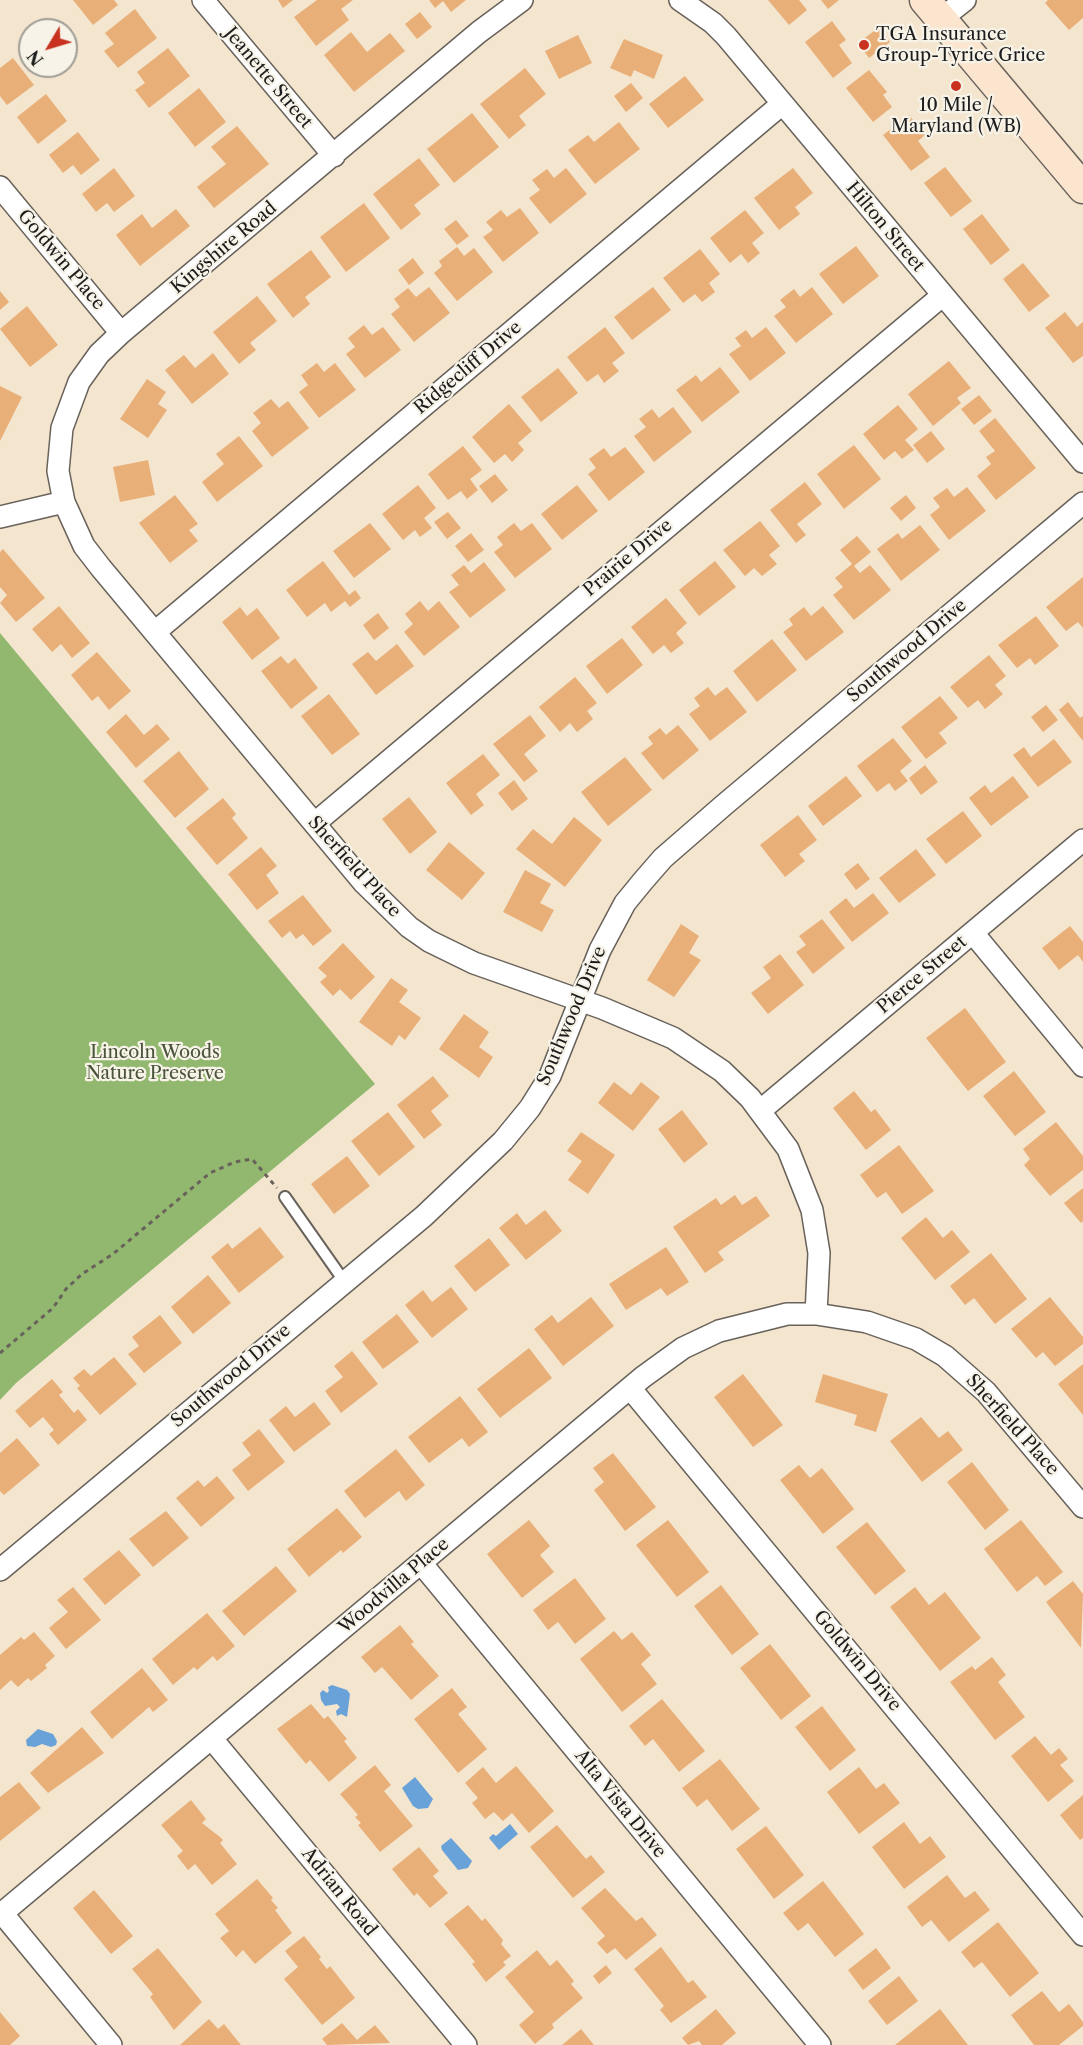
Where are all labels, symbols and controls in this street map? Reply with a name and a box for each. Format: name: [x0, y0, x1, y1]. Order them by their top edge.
north arrow: [18, 18, 78, 78]
street label: Jeanette Street: [219, 23, 317, 133]
place label: TGA Insurance Group-Tyrice Grice: [876, 24, 1045, 66]
marker: TGA Insurance Group-Tyrice Grice: [857, 38, 871, 52]
text: N: [23, 46, 48, 69]
marker: 10 Mile / Maryland (WB): [949, 79, 963, 93]
place label: 10 Mile / Maryland (WB): [891, 95, 1021, 138]
street label: Hilton Street: [841, 178, 929, 276]
street label: Kingshire Road: [167, 197, 281, 299]
street label: Goldwin Place: [13, 205, 109, 315]
street label: Ridgecliff Drive: [410, 317, 526, 419]
street label: Prairie Drive: [579, 515, 677, 601]
street label: Southwood Drive: [843, 595, 971, 707]
street label: Sherfield Place: [303, 812, 405, 922]
street label: Pierce Street: [873, 931, 971, 1019]
street label: Southwood Drive: [533, 943, 611, 1089]
park label: Lincoln Woods Nature Preserve: [86, 1042, 224, 1084]
street label: Southwood Drive: [167, 1320, 295, 1432]
street label: Sherfield Place: [961, 1370, 1063, 1480]
street label: Woodvilla Place: [334, 1534, 454, 1638]
street label: Goldwin Drive: [809, 1606, 905, 1716]
street label: Alta Vista Drive: [570, 1746, 670, 1862]
street label: Adrian Road: [297, 1844, 381, 1940]

